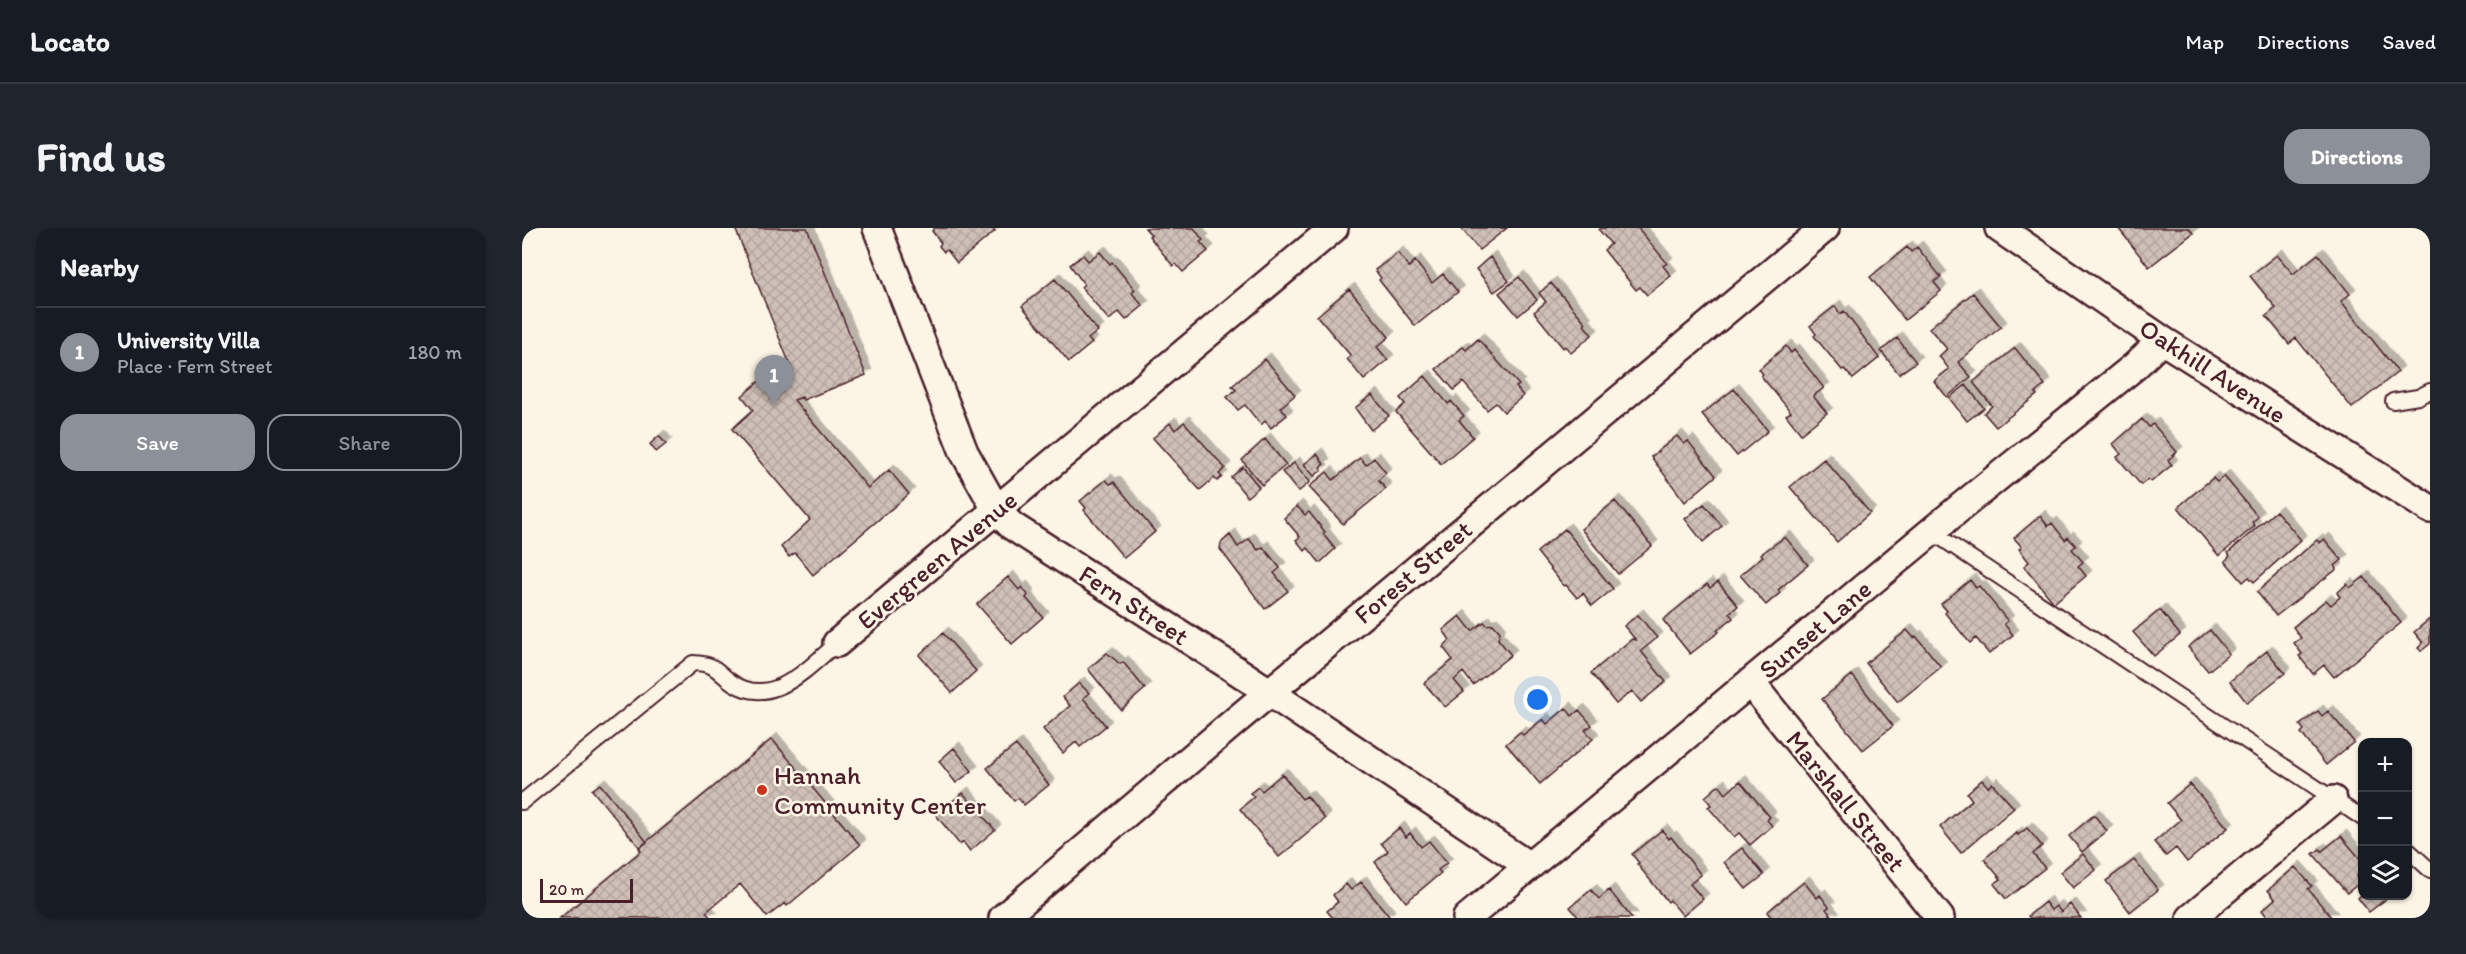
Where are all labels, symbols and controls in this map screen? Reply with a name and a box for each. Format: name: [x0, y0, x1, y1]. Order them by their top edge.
text: Locato: [30, 24, 110, 58]
text: Map: [2186, 29, 2224, 54]
text: Directions: [2257, 29, 2349, 54]
text: Saved: [2382, 29, 2436, 54]
button: Directions: [2284, 129, 2430, 184]
text: Find us: [36, 131, 166, 182]
text: Nearby: [60, 251, 139, 283]
street label: Oakhill Avenue: [2134, 312, 2292, 430]
text: University Villa: [117, 327, 260, 354]
text: 1: [75, 340, 84, 364]
text: 180 m: [408, 340, 462, 364]
text: Place · Fern Street: [117, 354, 272, 378]
pin: 1: [754, 356, 794, 405]
button: Save: [60, 414, 255, 471]
button: Share: [267, 414, 462, 471]
street label: Evergreen Avenue: [850, 484, 1024, 636]
street label: Forest Street: [1347, 513, 1479, 631]
street label: Fern Street: [1073, 558, 1195, 652]
street label: Sunset Lane: [1752, 573, 1878, 685]
your location: [1523, 685, 1552, 714]
street label: Marshall Street: [1779, 724, 1913, 878]
map controls: [2358, 738, 2412, 900]
button: +: [2358, 738, 2412, 792]
place label: Hannah Community Center: [774, 759, 986, 821]
marker: Hannah Community Center: [755, 783, 769, 797]
button: −: [2358, 792, 2412, 846]
button: layers: [2358, 846, 2412, 900]
scale bar: [540, 876, 633, 904]
text: 20 m: [549, 880, 584, 899]

